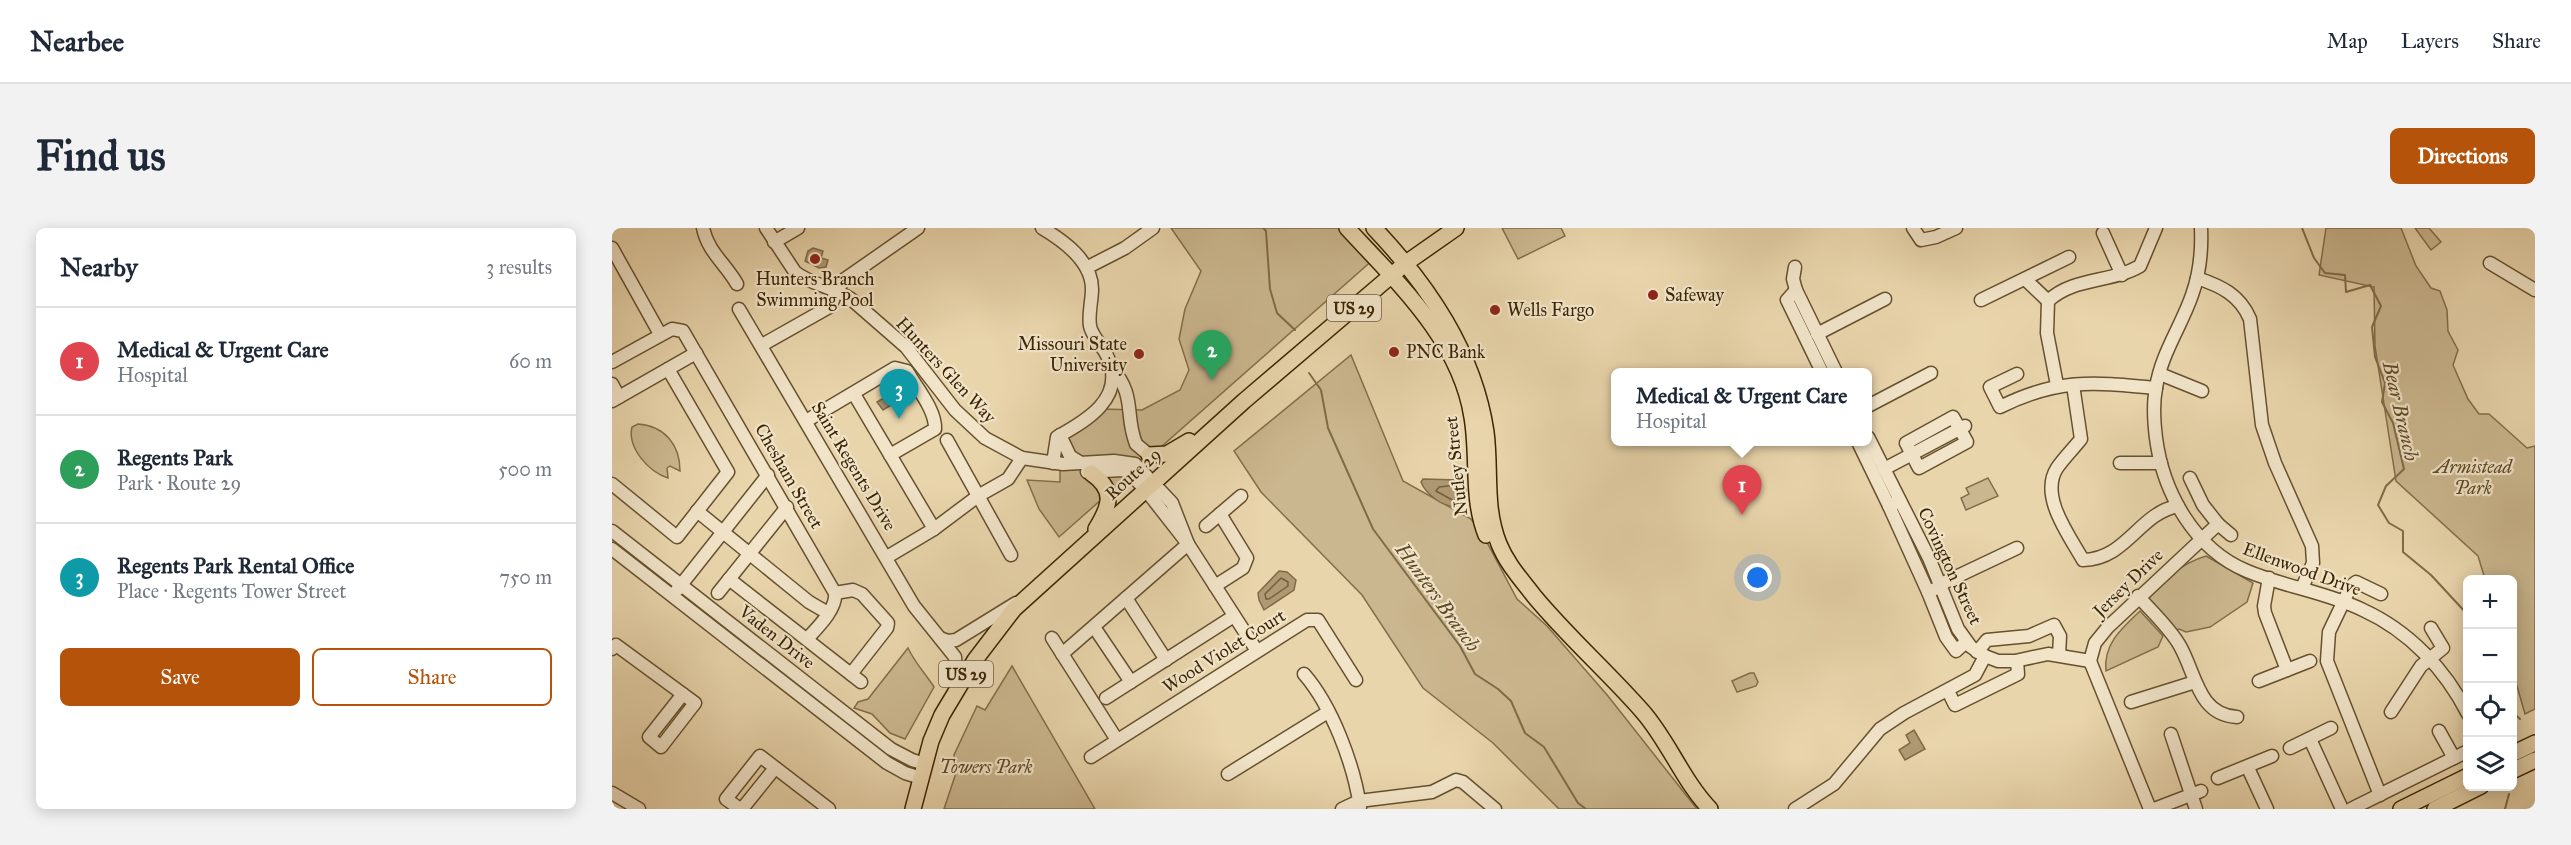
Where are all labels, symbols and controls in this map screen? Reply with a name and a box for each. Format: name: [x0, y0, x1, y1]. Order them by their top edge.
text: Nearbee: [30, 24, 124, 59]
text: Map: [2327, 28, 2368, 54]
text: Layers: [2401, 28, 2459, 54]
text: Share: [2492, 28, 2541, 54]
button: Directions: [2390, 128, 2535, 184]
text: Find us: [36, 130, 166, 182]
text: Nearby: [60, 251, 138, 283]
marker: Hunters Branch Swimming Pool: [808, 252, 822, 266]
text: 3 results: [486, 255, 552, 279]
place label: Hunters Branch Swimming Pool: [755, 268, 875, 312]
place label: Safeway: [1665, 284, 1724, 306]
marker: Safeway: [1646, 288, 1660, 302]
road number: US 29: [1327, 295, 1381, 321]
place label: Wells Fargo: [1507, 299, 1594, 322]
marker: Wells Fargo: [1488, 303, 1502, 317]
street label: Hunters Glen Way: [891, 312, 1001, 428]
pin: 2: [1192, 330, 1232, 380]
place label: Missouri State University: [1018, 333, 1128, 376]
text: Medical & Urgent Care: [117, 336, 329, 363]
place label: PNC Bank: [1406, 341, 1486, 363]
marker: PNC Bank: [1387, 345, 1401, 359]
marker: Missouri State University: [1132, 347, 1146, 361]
text: 1: [76, 349, 83, 373]
text: 60 m: [509, 349, 552, 373]
water label: Bear Branch: [2378, 358, 2424, 463]
text: Hospital: [117, 363, 188, 387]
popup: [1611, 368, 1872, 446]
pin: 3: [880, 370, 918, 419]
text: Medical & Urgent Care: [1636, 382, 1847, 409]
street label: Saint Regents Drive: [806, 397, 901, 535]
text: Hospital: [1636, 409, 1707, 433]
street label: Nutley Street: [1440, 414, 1472, 517]
street label: Chesham Street: [750, 420, 828, 533]
street label: Route 29: [1101, 443, 1165, 505]
text: Regents Park: [117, 444, 233, 471]
park label: Armistead Park: [2432, 456, 2514, 499]
text: 2: [75, 457, 84, 481]
text: 500 m: [498, 457, 552, 481]
pin: 1: [1722, 466, 1762, 515]
text: Park · Route 29: [117, 471, 241, 495]
street label: Covington Street: [1912, 504, 1987, 629]
water label: Hunters Branch: [1390, 537, 1486, 656]
street label: Ellenwood Drive: [2240, 537, 2364, 601]
street label: Jersey Drive: [2087, 544, 2168, 624]
text: Regents Park Rental Office: [117, 552, 355, 579]
your location: [1743, 563, 1772, 592]
text: 3: [76, 565, 84, 589]
text: 750 m: [499, 565, 552, 589]
map controls: [2463, 575, 2517, 791]
button: +: [2463, 575, 2517, 629]
text: Place · Regents Tower Street: [117, 579, 346, 603]
street label: Vaden Drive: [734, 600, 819, 674]
street label: Wood Violet Court: [1158, 604, 1290, 698]
button: −: [2463, 629, 2517, 683]
button: Save: [60, 648, 300, 706]
button: Share: [312, 648, 552, 706]
road number: US 29: [939, 661, 993, 687]
button: locate: [2463, 683, 2517, 737]
button: layers: [2463, 737, 2517, 791]
park label: Towers Park: [939, 756, 1033, 778]

